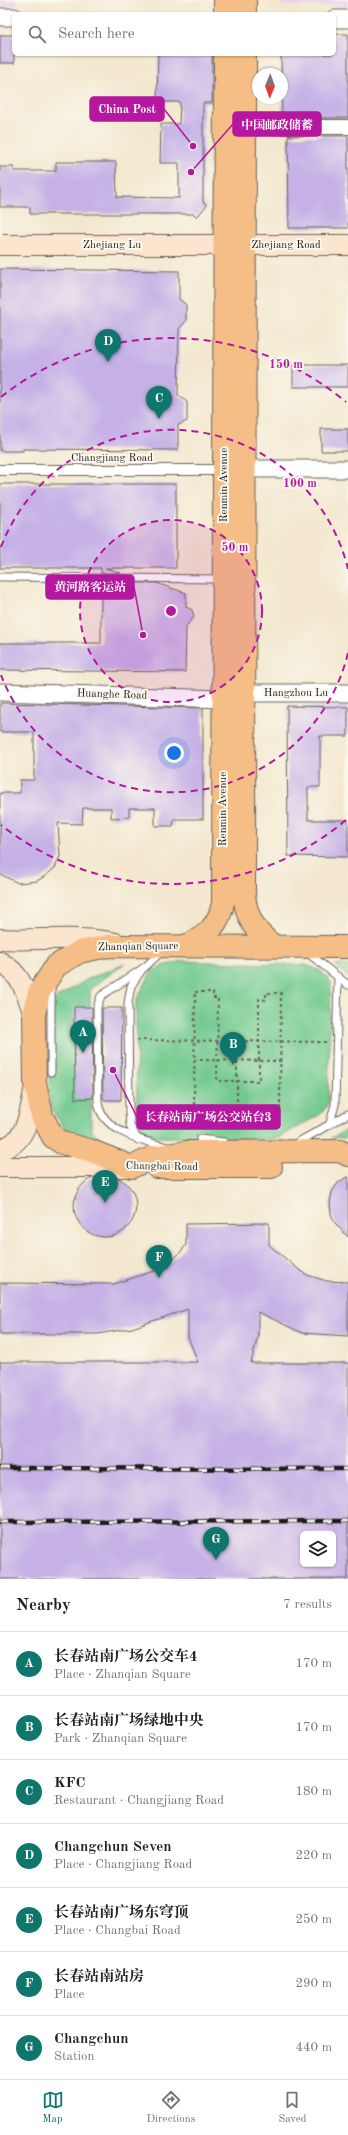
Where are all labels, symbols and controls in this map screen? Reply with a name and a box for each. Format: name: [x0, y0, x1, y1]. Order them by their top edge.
search box: [12, 12, 336, 56]
icon: search: [26, 23, 48, 45]
text: Search here: [58, 27, 135, 42]
north arrow: [252, 68, 288, 104]
callout: China Post: [90, 97, 164, 121]
text: China Post: [98, 104, 156, 116]
callout: 中国邮政储蓄: [233, 112, 321, 136]
text: 中国邮政储蓄: [241, 118, 313, 132]
street label: Zhejiang Lu: [83, 240, 141, 251]
street label: Zhejiang Road: [251, 240, 321, 251]
pin: D: [95, 329, 121, 362]
text: 150 m: [269, 358, 303, 371]
pin: C: [146, 386, 172, 419]
street label: Renmin Avenue: [219, 448, 230, 522]
street label: Changjiang Road: [71, 453, 153, 464]
text: 100 m: [283, 478, 317, 490]
text: 50 m: [222, 541, 249, 554]
callout: 黄河路客运站: [46, 575, 134, 599]
text: 黄河路客运站: [54, 580, 126, 594]
centre of rings: [164, 604, 178, 618]
street label: Huanghe Road: [77, 688, 148, 702]
street label: Hangzhou Lu: [264, 688, 328, 699]
your location: [164, 743, 184, 763]
street label: Renmin Avenue: [218, 772, 229, 846]
street label: Zhanqian Square: [98, 941, 178, 953]
pin: A: [70, 1020, 96, 1053]
pin: B: [220, 1032, 246, 1065]
callout: 长春站南广场公交站台3: [137, 1105, 280, 1129]
text: 长春站南广场公交站台3: [145, 1110, 272, 1124]
street label: Changbai Road: [126, 1161, 198, 1173]
pin: E: [92, 1170, 118, 1203]
pin: F: [146, 1245, 172, 1278]
pin: G: [203, 1527, 229, 1560]
map controls: [300, 1531, 336, 1567]
button: layers: [300, 1531, 336, 1567]
text: Nearby: [16, 1597, 71, 1614]
text: 7 results: [283, 1598, 332, 1611]
text: 长春站南广场公交车4: [54, 1650, 198, 1665]
text: A: [24, 1657, 34, 1670]
text: 170 m: [295, 1657, 332, 1670]
text: Place · Zhanqian Square: [54, 1668, 191, 1681]
text: 长春站南广场绿地中央: [54, 1714, 204, 1729]
text: B: [24, 1721, 34, 1734]
text: 170 m: [295, 1721, 332, 1734]
text: Park · Zhanqian Square: [54, 1732, 187, 1745]
text: KFC: [54, 1776, 86, 1791]
text: C: [25, 1785, 33, 1798]
text: 180 m: [295, 1785, 332, 1798]
text: Restaurant · Changjiang Road: [54, 1794, 224, 1807]
text: Changchun Seven: [54, 1840, 172, 1855]
text: D: [24, 1849, 34, 1862]
text: 220 m: [295, 1849, 332, 1862]
text: Place · Changjiang Road: [54, 1858, 192, 1871]
text: 长春站南广场东穹顶: [54, 1906, 189, 1921]
text: E: [25, 1913, 33, 1926]
text: 250 m: [295, 1913, 332, 1926]
text: Place · Changbai Road: [54, 1924, 181, 1937]
text: 长春站南站房: [54, 1970, 144, 1985]
text: F: [25, 1977, 33, 1990]
text: 290 m: [295, 1977, 332, 1990]
text: Place: [54, 1988, 84, 2001]
text: Changchun: [54, 2032, 129, 2047]
text: G: [24, 2041, 34, 2054]
text: 440 m: [295, 2041, 332, 2054]
text: Station: [54, 2050, 95, 2063]
tab: Map: [42, 2089, 64, 2127]
tab: Directions: [147, 2089, 195, 2127]
tab: Saved: [278, 2089, 306, 2127]

